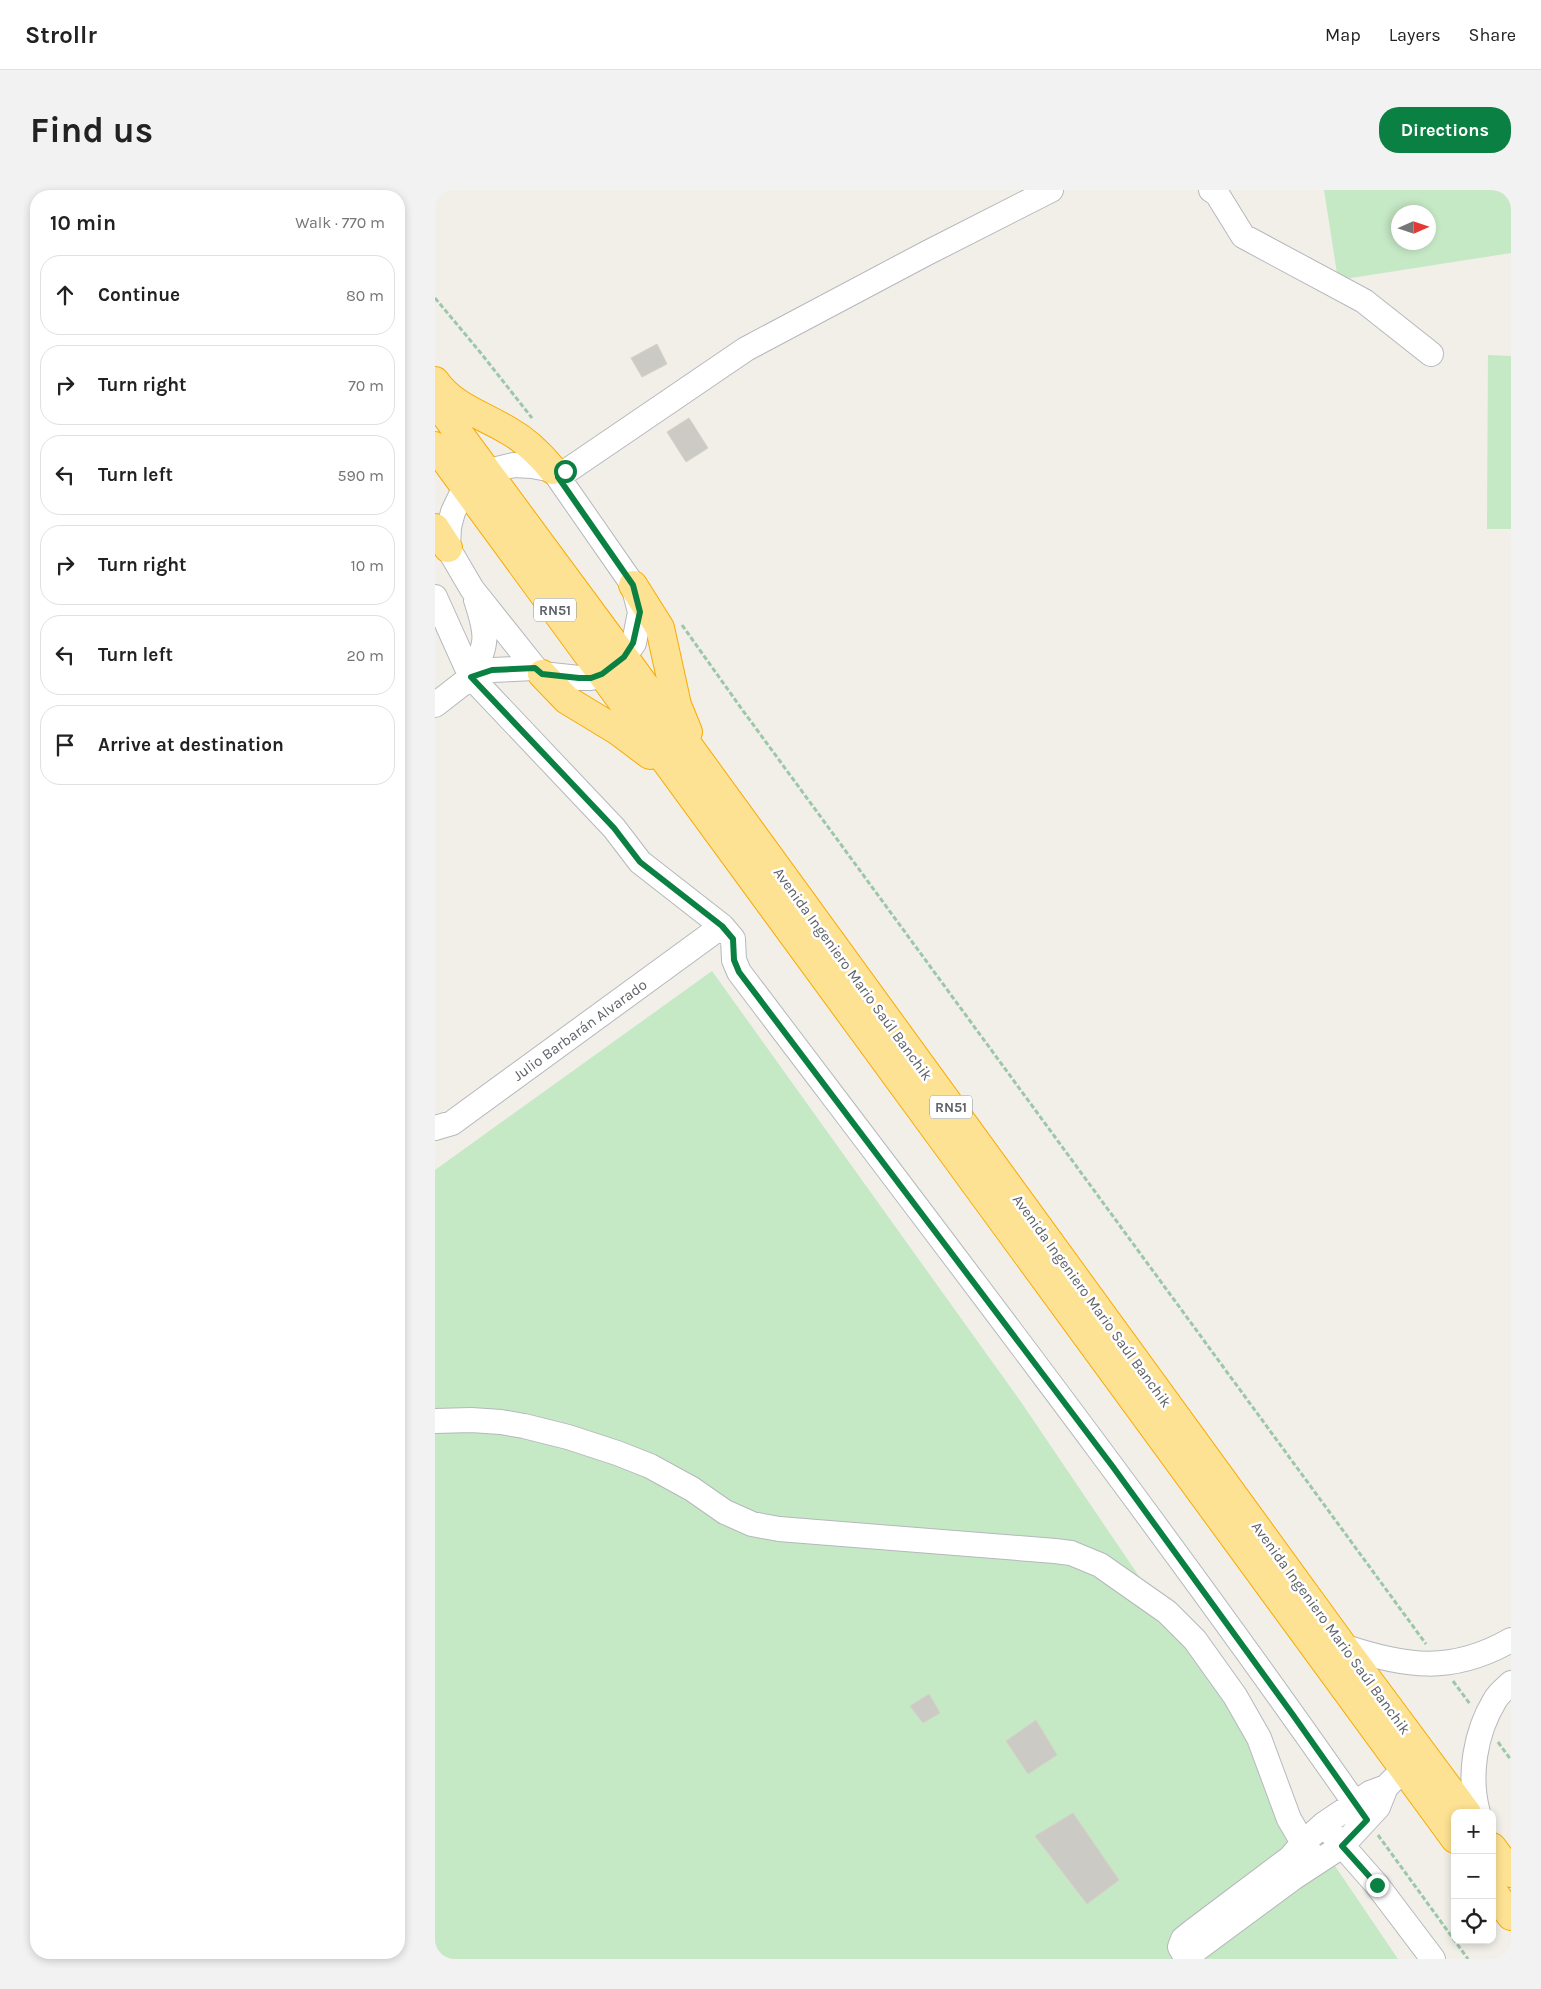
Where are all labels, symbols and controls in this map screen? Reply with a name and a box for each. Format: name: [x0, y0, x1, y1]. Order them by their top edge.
text: Strollr: [25, 21, 97, 49]
text: Map: [1325, 24, 1361, 46]
text: Layers: [1389, 24, 1441, 46]
text: Share: [1469, 24, 1516, 46]
button: Directions: [1379, 107, 1511, 153]
text: Find us: [30, 110, 153, 151]
north arrow: [1391, 205, 1436, 250]
text: 10 min: [50, 211, 116, 235]
text: Walk · 770 m: [295, 213, 385, 232]
icon: ahead: [51, 281, 79, 309]
text: Continue: [98, 284, 180, 306]
text: 80 m: [346, 286, 384, 305]
icon: right: [51, 371, 79, 399]
text: Turn right: [98, 374, 187, 396]
text: 70 m: [348, 376, 384, 395]
route start: [554, 460, 577, 483]
icon: left: [51, 461, 79, 489]
text: Turn left: [98, 464, 173, 486]
text: 590 m: [337, 466, 384, 485]
icon: right: [51, 551, 79, 579]
text: Turn right: [98, 554, 187, 576]
text: 10 m: [350, 556, 384, 575]
road number: RN51: [534, 598, 576, 622]
icon: left: [51, 641, 79, 669]
text: Turn left: [98, 644, 173, 666]
text: 20 m: [346, 646, 384, 665]
icon: arrive: [51, 731, 79, 759]
text: Arrive at destination: [98, 734, 284, 756]
street label: Avenida Ingeniero Mario Saúl Banchik: [770, 864, 936, 1084]
street label: Julio Barbarán Alvarado: [509, 975, 651, 1085]
road number: RN51: [930, 1096, 972, 1119]
street label: Avenida Ingeniero Mario Saúl Banchik: [1009, 1191, 1175, 1411]
street label: Avenida Ingeniero Mario Saúl Banchik: [1248, 1518, 1414, 1738]
map controls: [1451, 1809, 1496, 1944]
button: +: [1451, 1809, 1496, 1854]
button: −: [1451, 1854, 1496, 1899]
route end: [1366, 1874, 1389, 1897]
button: locate: [1451, 1899, 1496, 1944]

